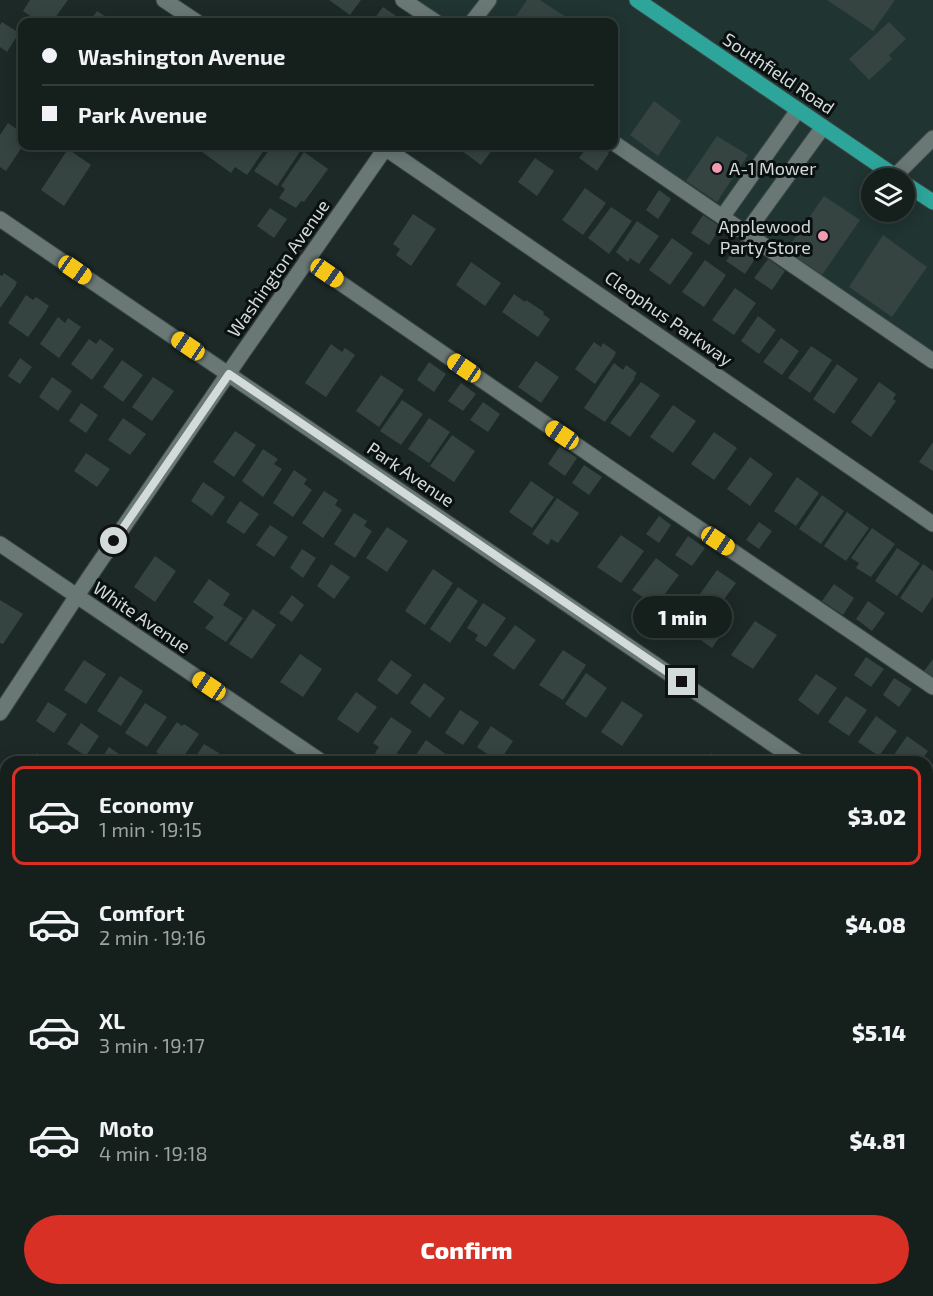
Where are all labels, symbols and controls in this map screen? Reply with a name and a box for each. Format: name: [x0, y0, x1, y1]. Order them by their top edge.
street label: Southfield Road: [719, 28, 839, 118]
text: Washington Avenue: [78, 43, 285, 69]
text: Park Avenue: [78, 101, 207, 127]
place label: A-1 Mower: [729, 157, 817, 179]
marker: A-1 Mower: [710, 161, 724, 175]
map controls: [861, 168, 915, 222]
button: layers: [861, 168, 915, 222]
street label: Washington Avenue: [222, 195, 334, 341]
place label: Applewood Party Store: [718, 215, 811, 258]
marker: Applewood Party Store: [816, 229, 830, 243]
car: [55, 252, 95, 288]
car: [307, 255, 347, 291]
street label: Cleophus Parkway: [601, 266, 737, 371]
car: [168, 328, 208, 364]
car: [444, 350, 484, 386]
car: [542, 417, 582, 453]
street label: Park Avenue: [363, 437, 459, 511]
car: [698, 523, 738, 559]
route start: [100, 527, 127, 554]
street label: White Avenue: [89, 576, 195, 658]
callout: 1 min: [632, 595, 732, 637]
text: 1 min: [658, 605, 707, 629]
car: [189, 668, 229, 704]
route end: [668, 668, 695, 695]
icon: car: [27, 789, 81, 843]
text: Economy: [99, 791, 194, 817]
text: $3.02: [848, 803, 906, 829]
text: 1 min · 19:15: [99, 817, 202, 841]
icon: car: [27, 897, 81, 951]
text: Comfort: [99, 899, 184, 925]
text: $4.08: [845, 911, 906, 937]
text: 2 min · 19:16: [99, 925, 206, 949]
icon: car: [27, 1005, 81, 1059]
text: XL: [99, 1007, 125, 1033]
text: $5.14: [852, 1019, 906, 1045]
text: 3 min · 19:17: [99, 1033, 205, 1057]
icon: car: [27, 1113, 81, 1167]
text: Moto: [99, 1115, 154, 1141]
text: $4.81: [849, 1127, 906, 1153]
text: 4 min · 19:18: [99, 1141, 208, 1165]
button: Confirm: [24, 1215, 909, 1284]

